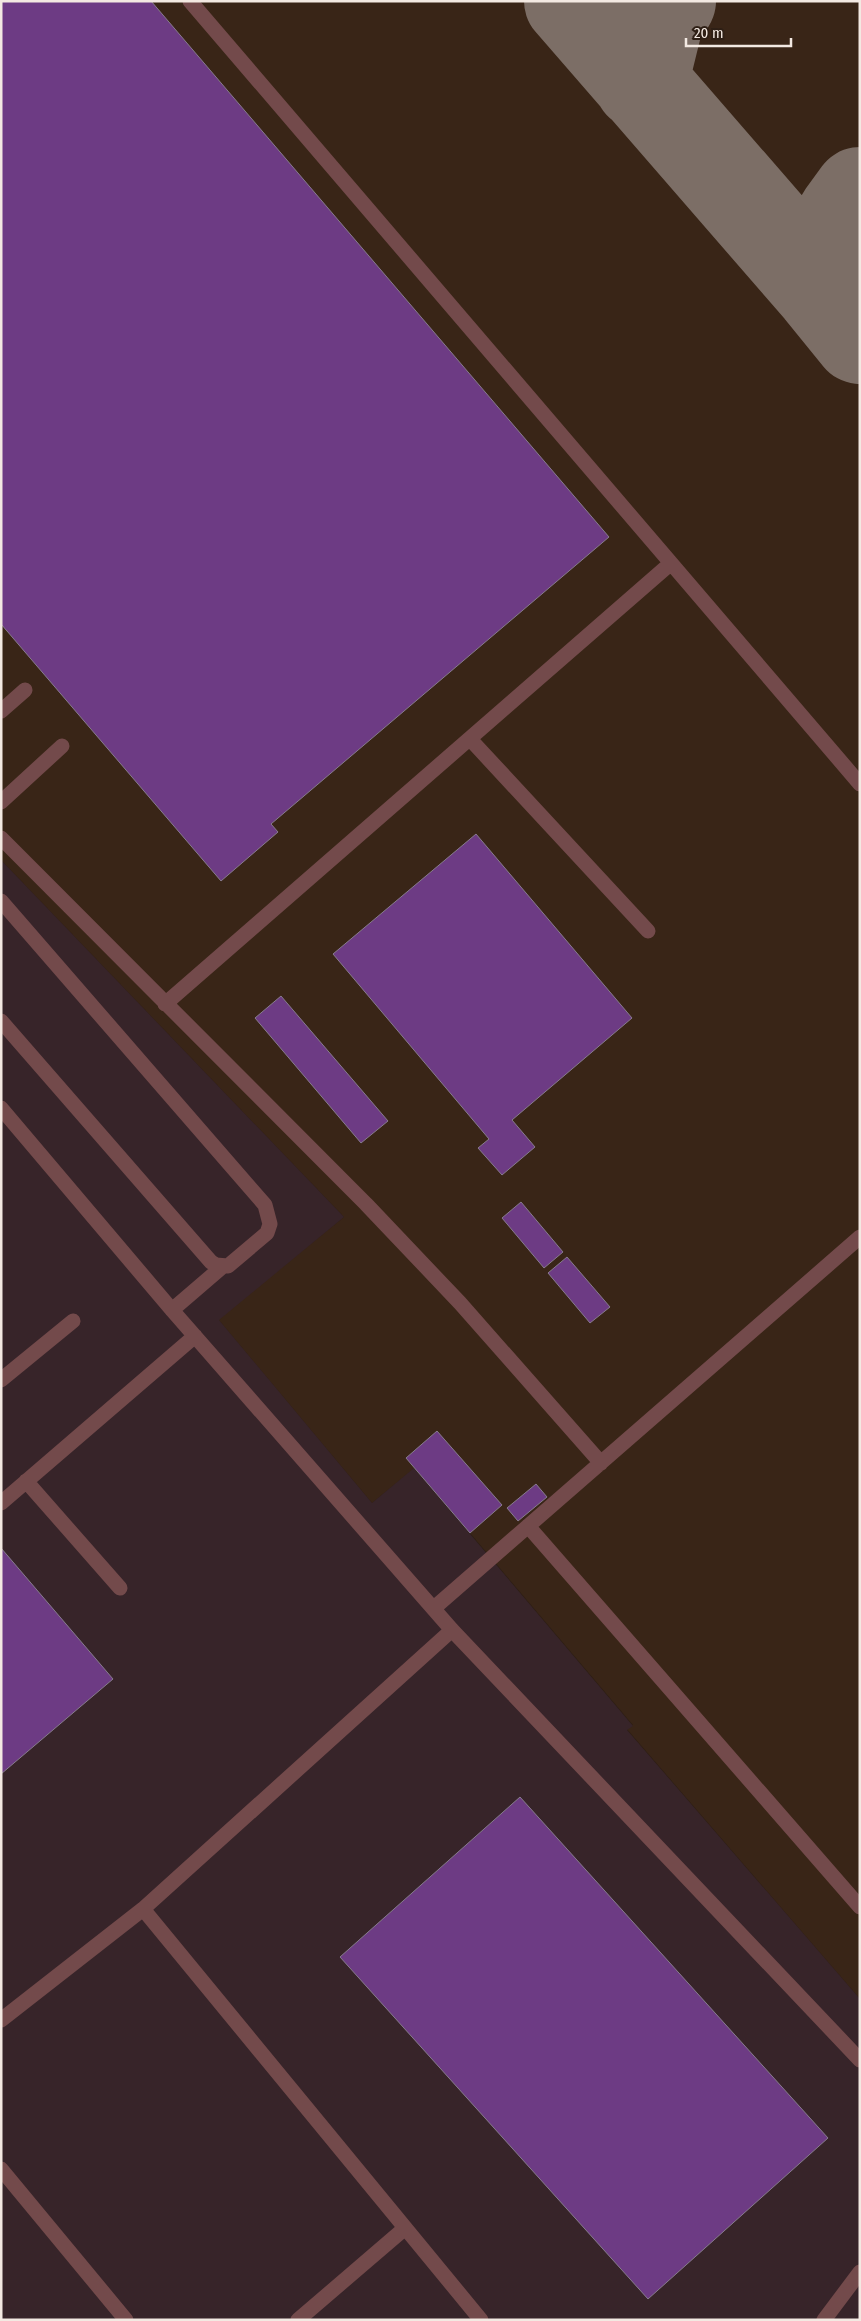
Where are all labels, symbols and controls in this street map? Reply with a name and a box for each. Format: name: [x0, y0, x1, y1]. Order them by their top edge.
scale bar: [686, 15, 791, 47]
text: 20 m: [694, 24, 724, 42]

